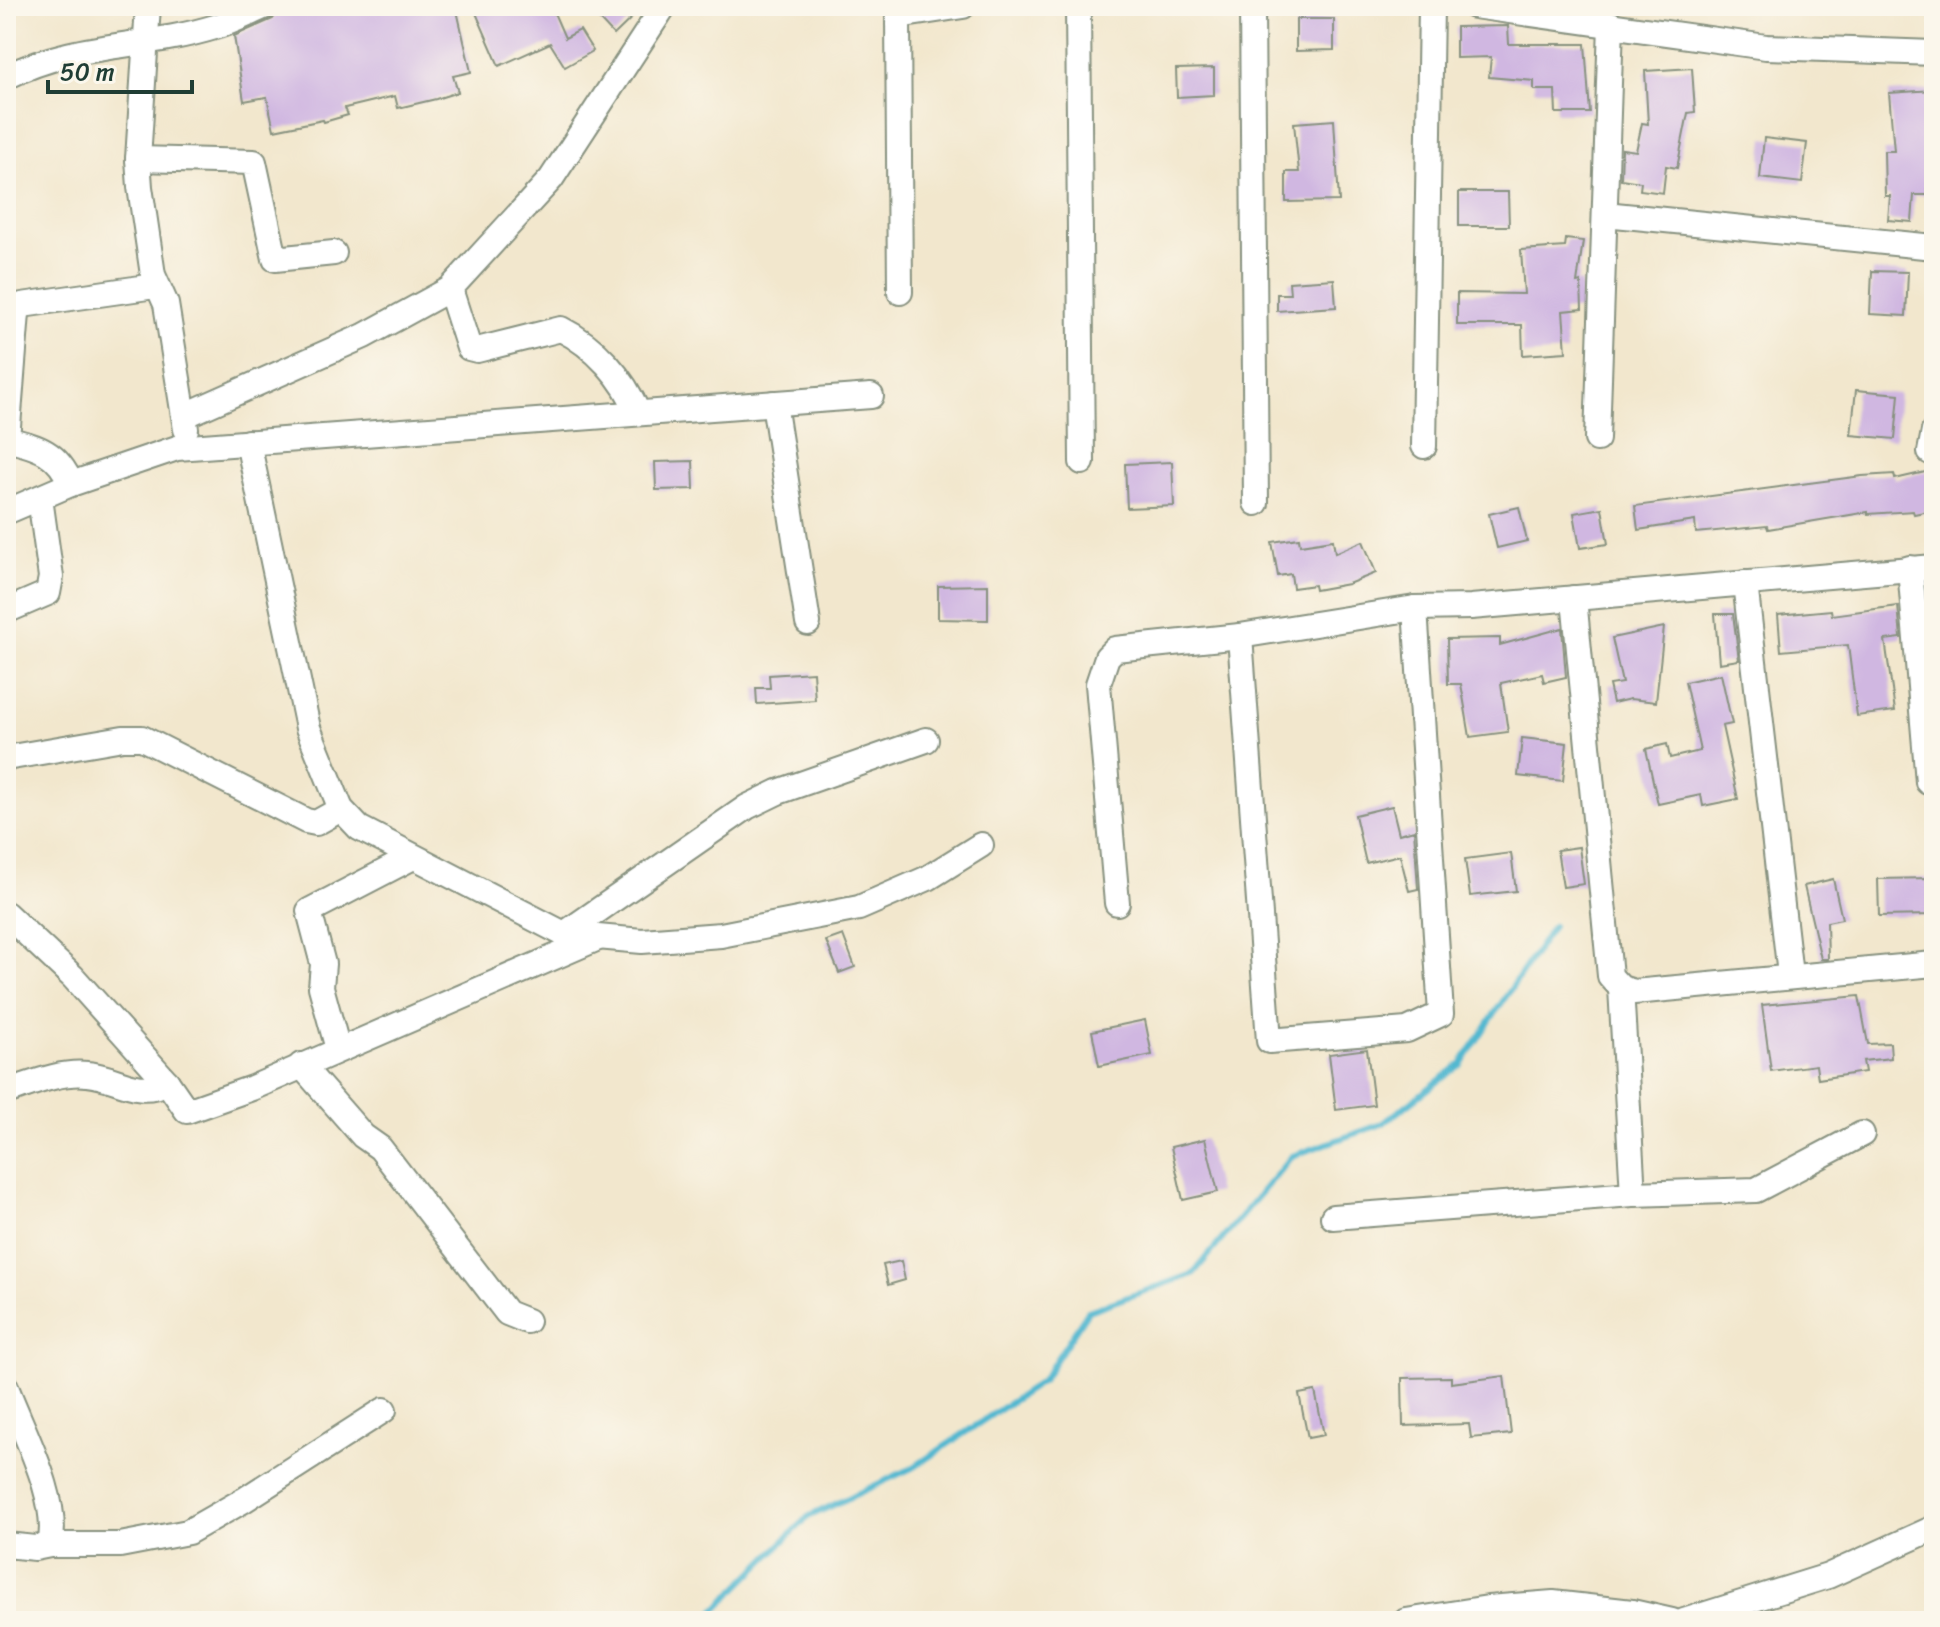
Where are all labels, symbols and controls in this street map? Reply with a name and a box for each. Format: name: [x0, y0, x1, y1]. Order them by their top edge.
scale bar: [48, 44, 192, 94]
text: 50 m: [60, 51, 115, 93]

